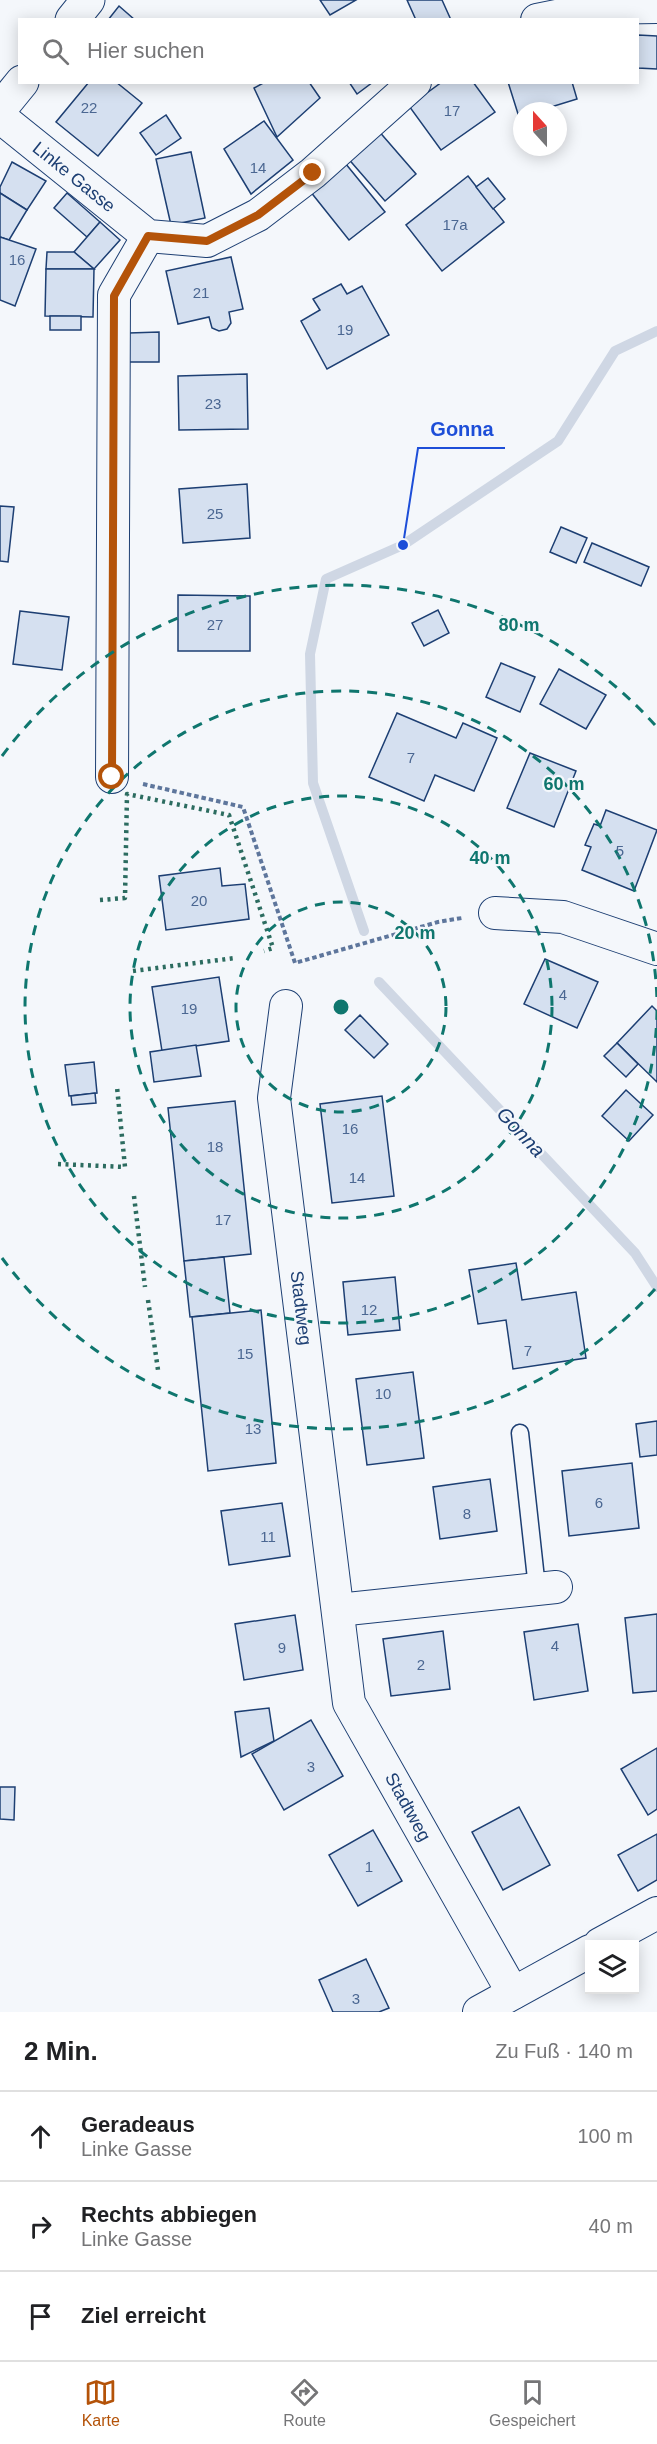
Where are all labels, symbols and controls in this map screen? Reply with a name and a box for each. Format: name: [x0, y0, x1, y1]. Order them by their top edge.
search box: [18, 18, 639, 84]
icon: search: [39, 35, 72, 68]
text: Hier suchen: [87, 38, 204, 63]
house number: 22: [81, 99, 97, 116]
house number: 17: [444, 102, 460, 119]
north arrow: [513, 102, 567, 156]
street label: Linke Gasse: [29, 138, 119, 216]
house number: 14: [250, 159, 266, 176]
route end: [299, 159, 325, 185]
house number: 17a: [442, 216, 468, 233]
house number: 16: [9, 251, 25, 268]
house number: 21: [193, 284, 209, 301]
house number: 19: [337, 321, 353, 338]
house number: 23: [205, 395, 221, 412]
callout: Gonna: [418, 410, 505, 448]
text: Gonna: [430, 418, 495, 440]
house number: 25: [207, 505, 223, 522]
text: 80 m: [498, 615, 540, 635]
house number: 27: [207, 616, 223, 633]
house number: 7: [407, 749, 415, 766]
route start: [98, 763, 124, 789]
text: 60 m: [543, 774, 585, 794]
house number: 5: [616, 842, 624, 859]
text: 40 m: [469, 848, 511, 868]
house number: 20: [191, 892, 207, 909]
text: 20 m: [394, 923, 436, 943]
house number: 4: [559, 986, 567, 1003]
centre of rings: [331, 997, 351, 1017]
house number: 19: [181, 1000, 197, 1017]
water label: Gonna: [492, 1103, 550, 1161]
house number: 16: [342, 1120, 358, 1137]
house number: 18: [207, 1138, 223, 1155]
house number: 14: [349, 1169, 365, 1186]
house number: 17: [215, 1211, 231, 1228]
street label: Stadtweg: [287, 1270, 315, 1346]
house number: 12: [361, 1301, 377, 1318]
house number: 7: [524, 1342, 532, 1359]
house number: 15: [237, 1345, 253, 1362]
house number: 10: [375, 1385, 391, 1402]
house number: 13: [245, 1420, 261, 1437]
house number: 6: [595, 1494, 603, 1511]
house number: 8: [463, 1505, 471, 1522]
house number: 11: [260, 1528, 276, 1545]
house number: 4: [551, 1637, 559, 1654]
house number: 9: [278, 1639, 286, 1656]
house number: 2: [417, 1656, 425, 1673]
house number: 3: [307, 1758, 315, 1775]
street label: Stadtweg: [381, 1769, 435, 1845]
house number: 1: [365, 1858, 373, 1875]
map controls: [585, 1940, 639, 1994]
button: layers: [585, 1940, 639, 1994]
house number: 3: [352, 1990, 360, 2007]
text: 2 Min.: [24, 2036, 98, 2066]
text: Zu Fuß · 140 m: [495, 2040, 633, 2062]
text: Geradeaus: [81, 2112, 195, 2137]
icon: ahead: [24, 2120, 57, 2153]
text: 100 m: [577, 2125, 633, 2147]
text: Linke Gasse: [81, 2138, 192, 2160]
text: Rechts abbiegen: [81, 2202, 257, 2227]
icon: right: [24, 2210, 57, 2243]
text: 40 m: [589, 2215, 633, 2237]
text: Linke Gasse: [81, 2228, 192, 2250]
icon: arrive: [24, 2300, 57, 2333]
text: Ziel erreicht: [81, 2303, 206, 2328]
tab: Karte: [82, 2376, 120, 2430]
tab: Route: [283, 2376, 326, 2430]
tab: Gespeichert: [489, 2376, 575, 2430]

